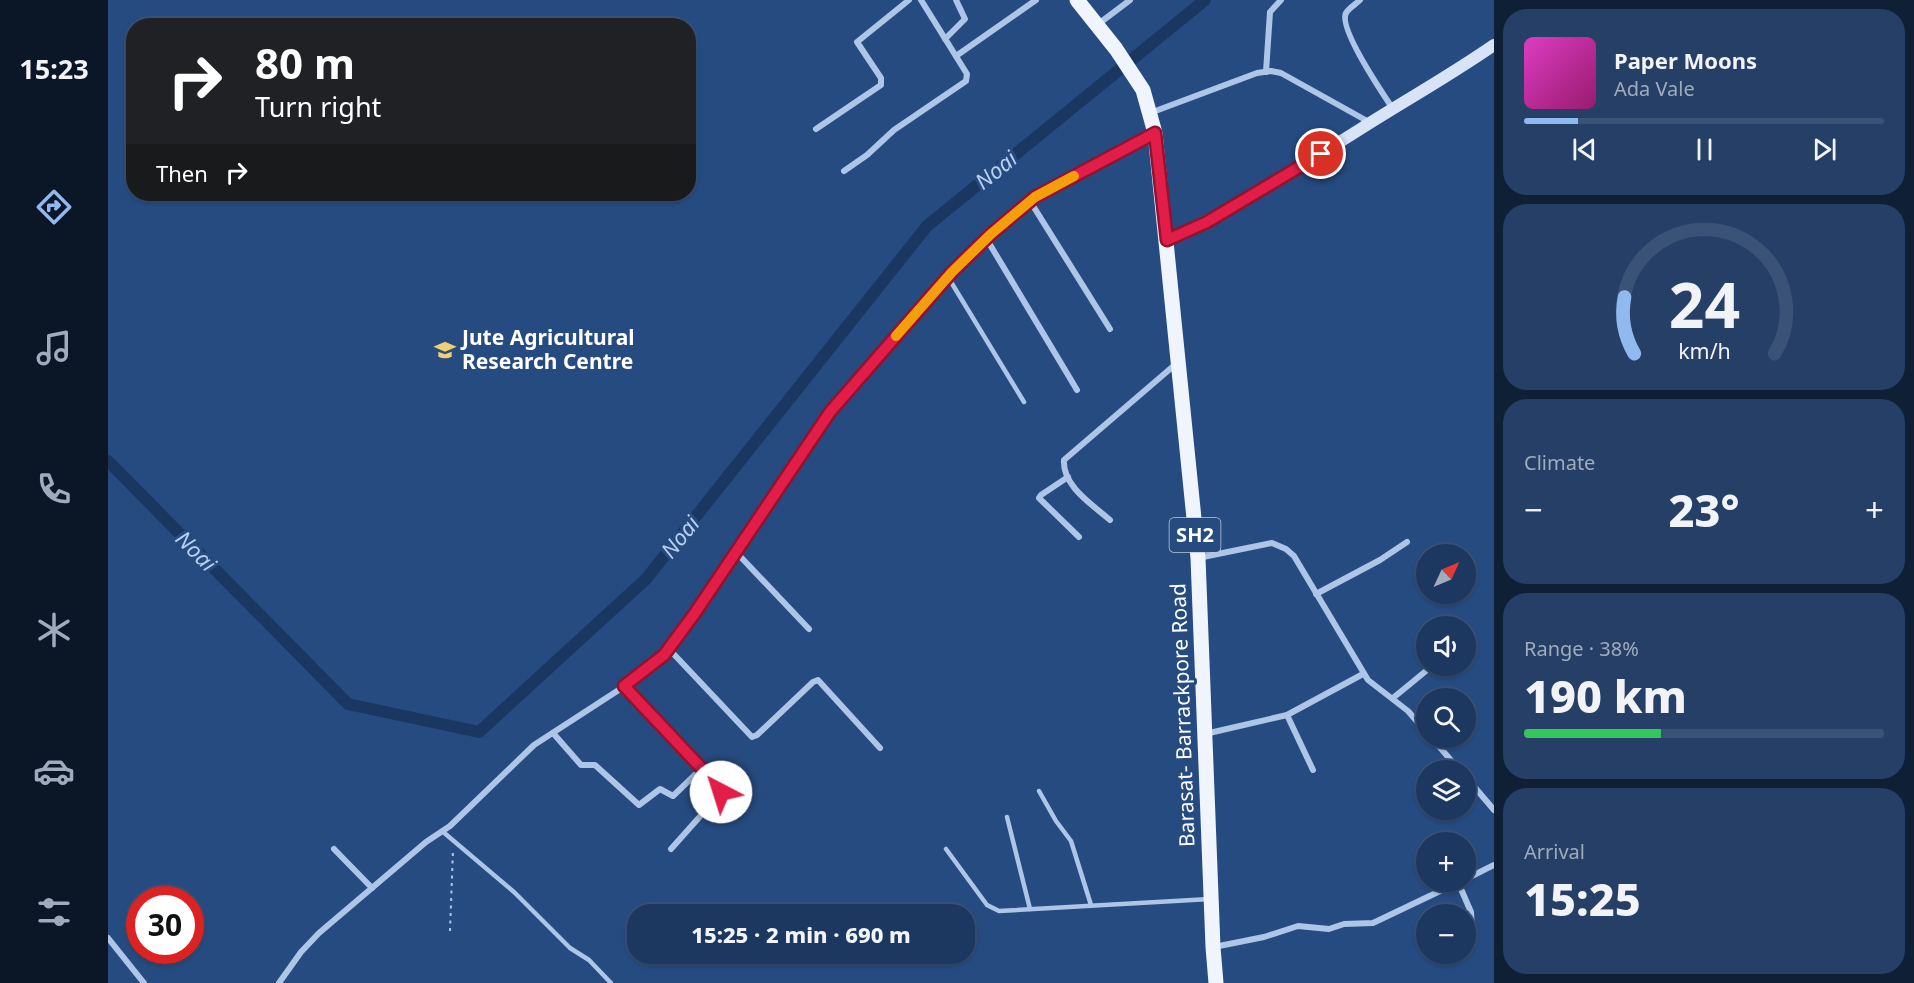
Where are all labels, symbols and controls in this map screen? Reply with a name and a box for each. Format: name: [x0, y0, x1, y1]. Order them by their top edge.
text: 80 m: [255, 34, 355, 91]
icon: right: [156, 42, 234, 120]
text: Paper Moons: [1614, 45, 1757, 75]
text: 15:23: [19, 50, 89, 87]
text: Ada Vale: [1614, 75, 1695, 102]
text: Turn right: [255, 88, 381, 125]
pin: [1295, 128, 1346, 179]
icon: previous: [1568, 133, 1601, 166]
icon: pause: [1688, 133, 1721, 166]
icon: next: [1808, 133, 1841, 166]
icon: arrive: [1304, 137, 1337, 170]
water label: Noai: [968, 143, 1023, 195]
icon: right: [220, 156, 253, 189]
text: Then: [156, 158, 208, 188]
icon: directions: [33, 186, 75, 228]
text: 24: [1668, 261, 1740, 346]
place label: Jute Agricultural Research Centre: [460, 323, 635, 375]
icon: music: [33, 327, 75, 369]
text: km/h: [1678, 336, 1730, 365]
school or university icon: Jute Agricultural Research Centre: [433, 338, 457, 362]
text: Climate: [1524, 449, 1595, 476]
icon: phone: [33, 468, 75, 510]
text: 23°: [1668, 479, 1740, 540]
text: −: [1524, 487, 1543, 532]
text: +: [1865, 487, 1884, 532]
water label: Noai: [653, 509, 706, 564]
road number: SH2: [1170, 518, 1220, 552]
water label: Noai: [170, 523, 224, 577]
north arrow: [1416, 544, 1476, 604]
map controls: [1416, 544, 1476, 964]
street label: Barasat- Barrackpore Road: [1163, 583, 1201, 848]
icon: climate: [33, 609, 75, 651]
button: sound: [1416, 616, 1476, 676]
text: Range · 38%: [1524, 635, 1639, 662]
text: 190 km: [1524, 665, 1687, 726]
button: search: [1416, 688, 1476, 748]
icon: car: [33, 750, 75, 792]
position arrow: [689, 760, 753, 824]
button: layers: [1416, 760, 1476, 820]
button: +: [1416, 832, 1476, 892]
text: Arrival: [1524, 838, 1585, 865]
text: 15:25: [1524, 868, 1641, 929]
speed limit sign: 30: [126, 886, 204, 964]
icon: filters: [33, 891, 75, 933]
button: −: [1416, 904, 1476, 964]
text: 15:25 · 2 min · 690 m: [691, 919, 911, 949]

